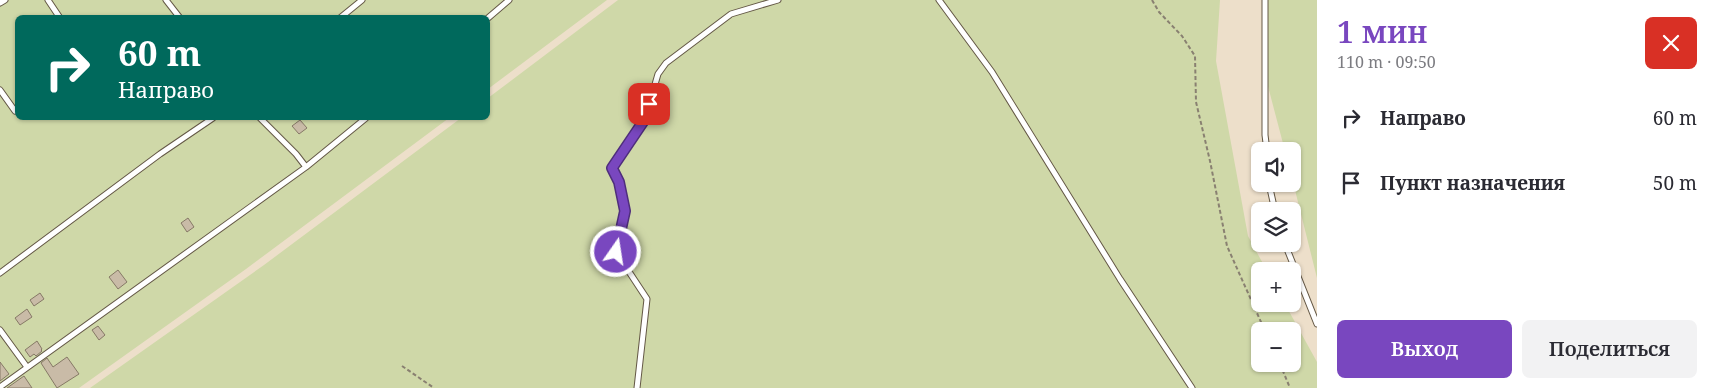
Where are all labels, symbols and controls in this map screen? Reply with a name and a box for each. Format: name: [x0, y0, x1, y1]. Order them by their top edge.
text: 1 мин: [1337, 11, 1427, 52]
button: close: [1645, 17, 1697, 69]
text: 60 m: [118, 29, 201, 76]
icon: right: [35, 35, 100, 100]
text: 110 m · 09:50: [1337, 51, 1436, 73]
text: Направо: [118, 74, 214, 104]
pin: [628, 83, 670, 125]
icon: arrive: [635, 90, 663, 118]
icon: right: [1337, 104, 1365, 132]
text: Направо: [1380, 105, 1466, 131]
text: 60 m: [1653, 105, 1697, 131]
map controls: [1251, 142, 1301, 372]
button: sound: [1251, 142, 1301, 192]
icon: arrive: [1337, 169, 1365, 197]
text: Пункт назначения: [1380, 170, 1565, 196]
text: 50 m: [1653, 170, 1697, 196]
button: layers: [1251, 202, 1301, 252]
position arrow: [589, 225, 641, 277]
button: +: [1251, 262, 1301, 312]
button: Выход: [1337, 320, 1512, 378]
button: Поделиться: [1522, 320, 1697, 378]
button: −: [1251, 322, 1301, 372]

